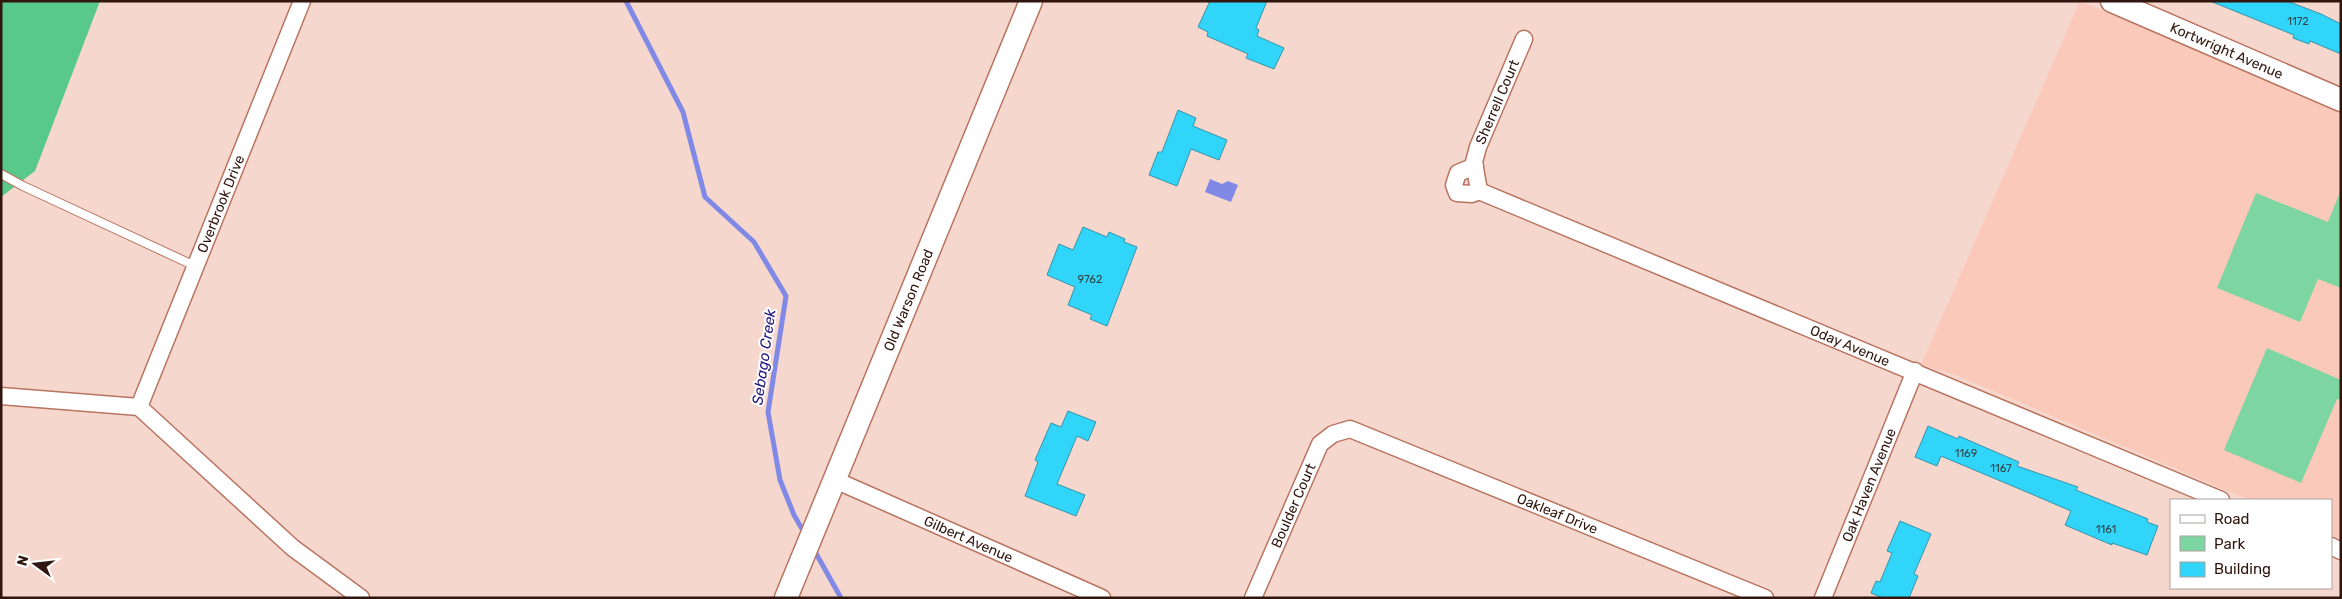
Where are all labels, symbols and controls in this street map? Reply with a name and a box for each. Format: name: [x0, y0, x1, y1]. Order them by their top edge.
house number: 1172: [2287, 15, 2309, 28]
street label: Kortwright Avenue: [2168, 19, 2286, 83]
street label: Sherrell Court: [1472, 57, 1523, 147]
street label: Overbrook Drive: [194, 152, 248, 255]
street label: Old Warson Road: [880, 247, 937, 354]
house number: 9762: [1078, 273, 1102, 286]
water label: Sebago Creek: [748, 308, 780, 406]
street label: Oday Avenue: [1807, 322, 1893, 370]
street label: Oak Haven Avenue: [1839, 426, 1900, 545]
house number: 1169: [1955, 447, 1977, 460]
street label: Boulder Court: [1268, 460, 1320, 550]
house number: 1167: [1990, 462, 2012, 475]
street label: Oakleaf Drive: [1514, 490, 1600, 538]
legend: [2170, 499, 2332, 589]
text: Road: [2214, 510, 2250, 528]
street label: Gilbert Avenue: [921, 512, 1016, 567]
house number: 1161: [2096, 523, 2116, 536]
text: Park: [2214, 535, 2245, 553]
north arrow: [10, 539, 60, 589]
text: N: [13, 554, 32, 568]
text: Building: [2214, 560, 2271, 578]

